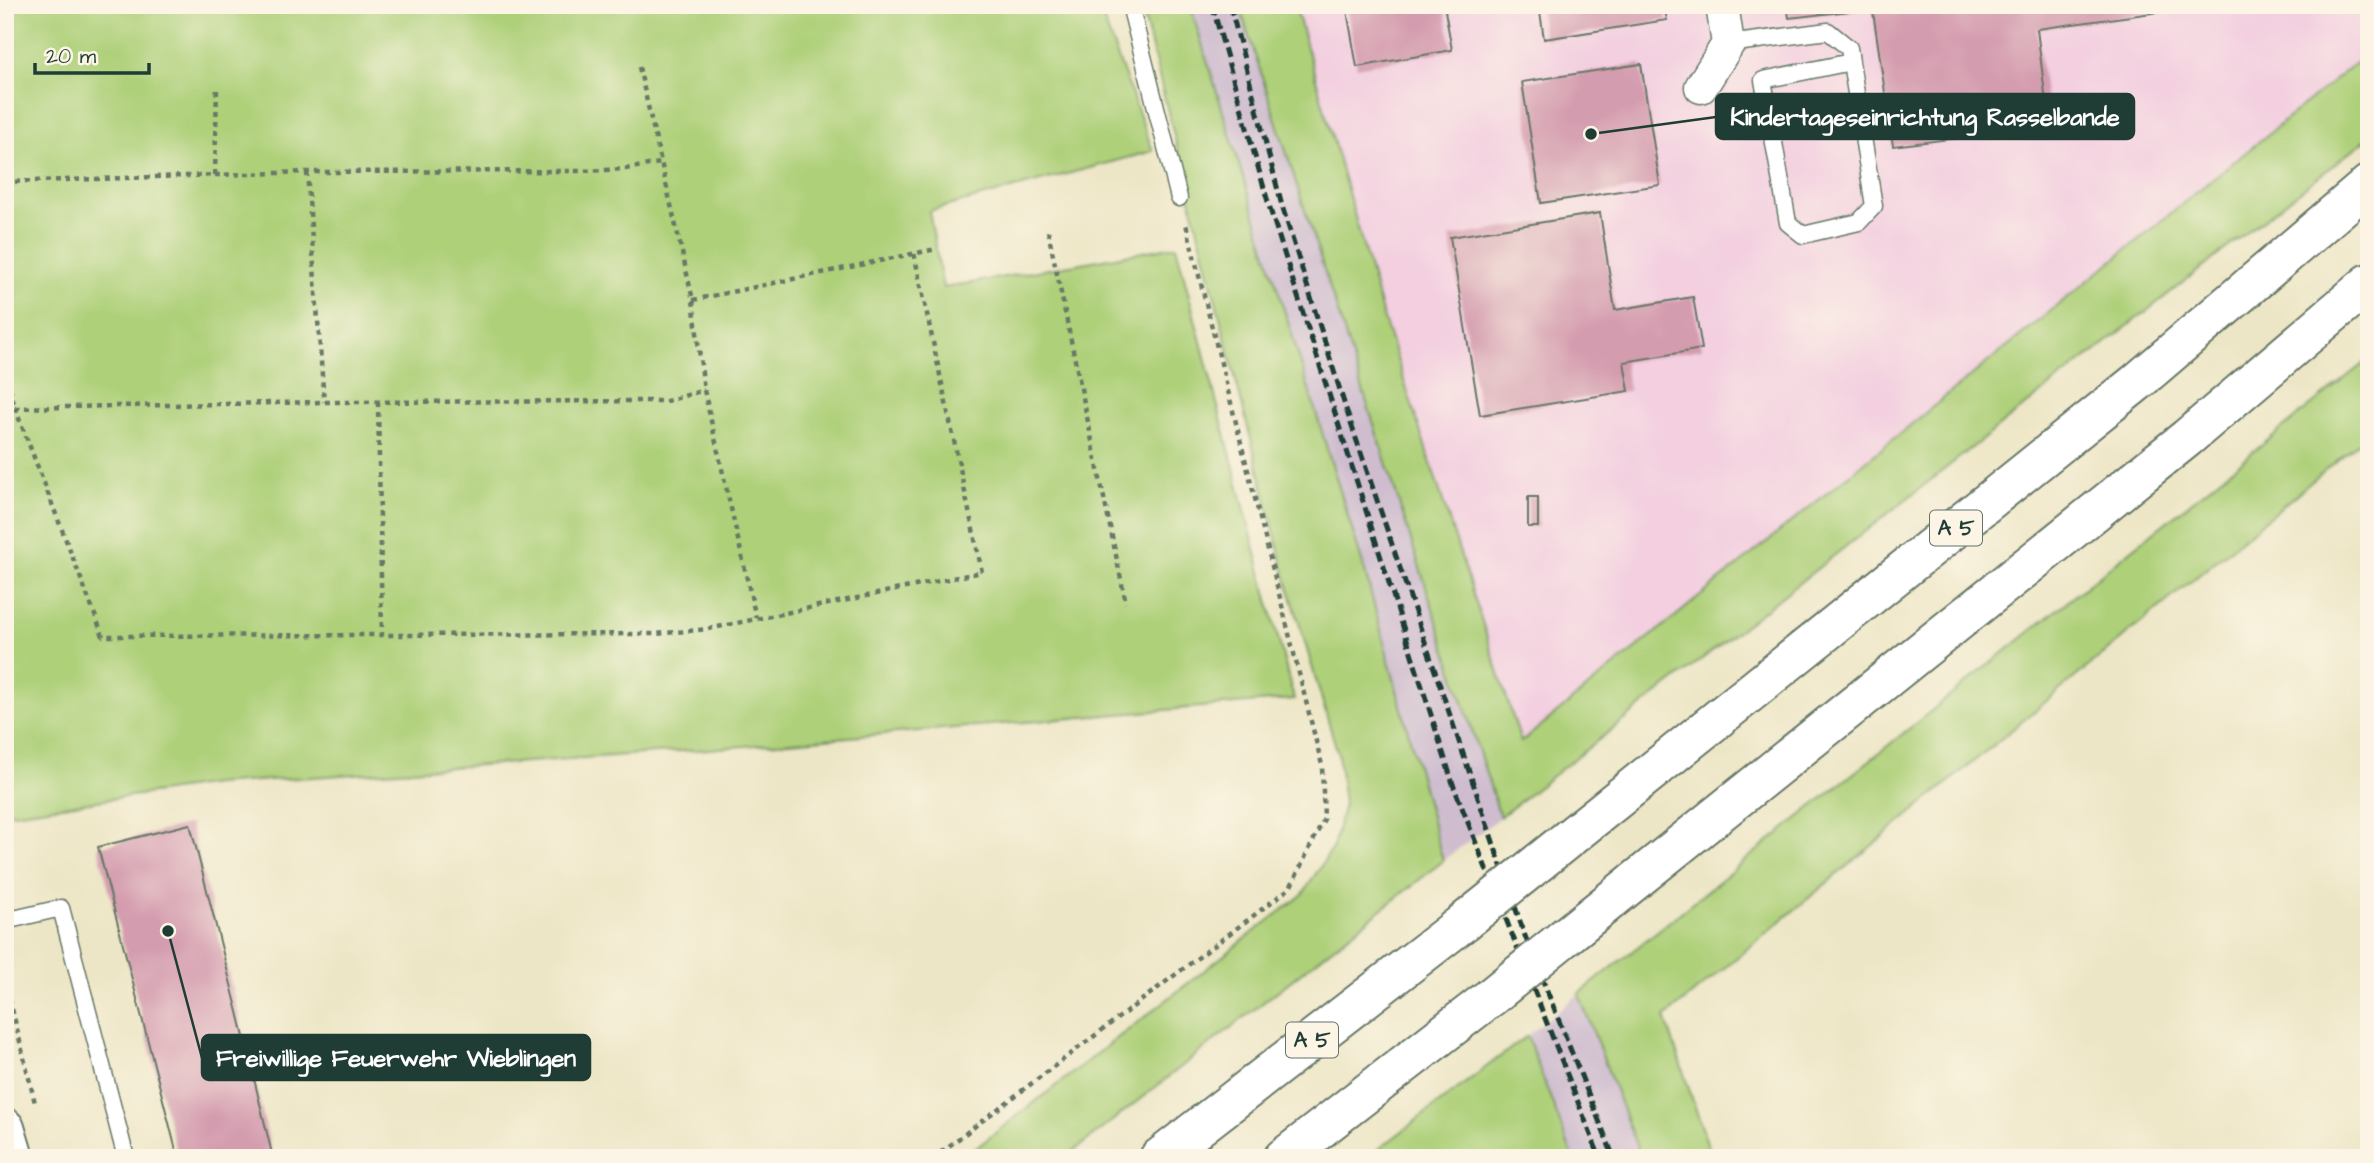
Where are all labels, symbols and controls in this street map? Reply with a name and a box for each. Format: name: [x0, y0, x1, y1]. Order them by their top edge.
scale bar: [35, 32, 149, 76]
text: 20 m: [46, 42, 97, 71]
callout: Kindertageseinrichtung Rasselbande: [1716, 94, 2134, 139]
text: Kindertageseinrichtung Rasselbande: [1730, 101, 2120, 136]
road number: A 5: [1930, 510, 1982, 546]
road number: A 5: [1286, 1023, 1338, 1058]
callout: Freiwillige Feuerwehr Wieblingen: [202, 1035, 590, 1080]
text: Freiwillige Feuerwehr Wieblingen: [216, 1042, 576, 1077]

